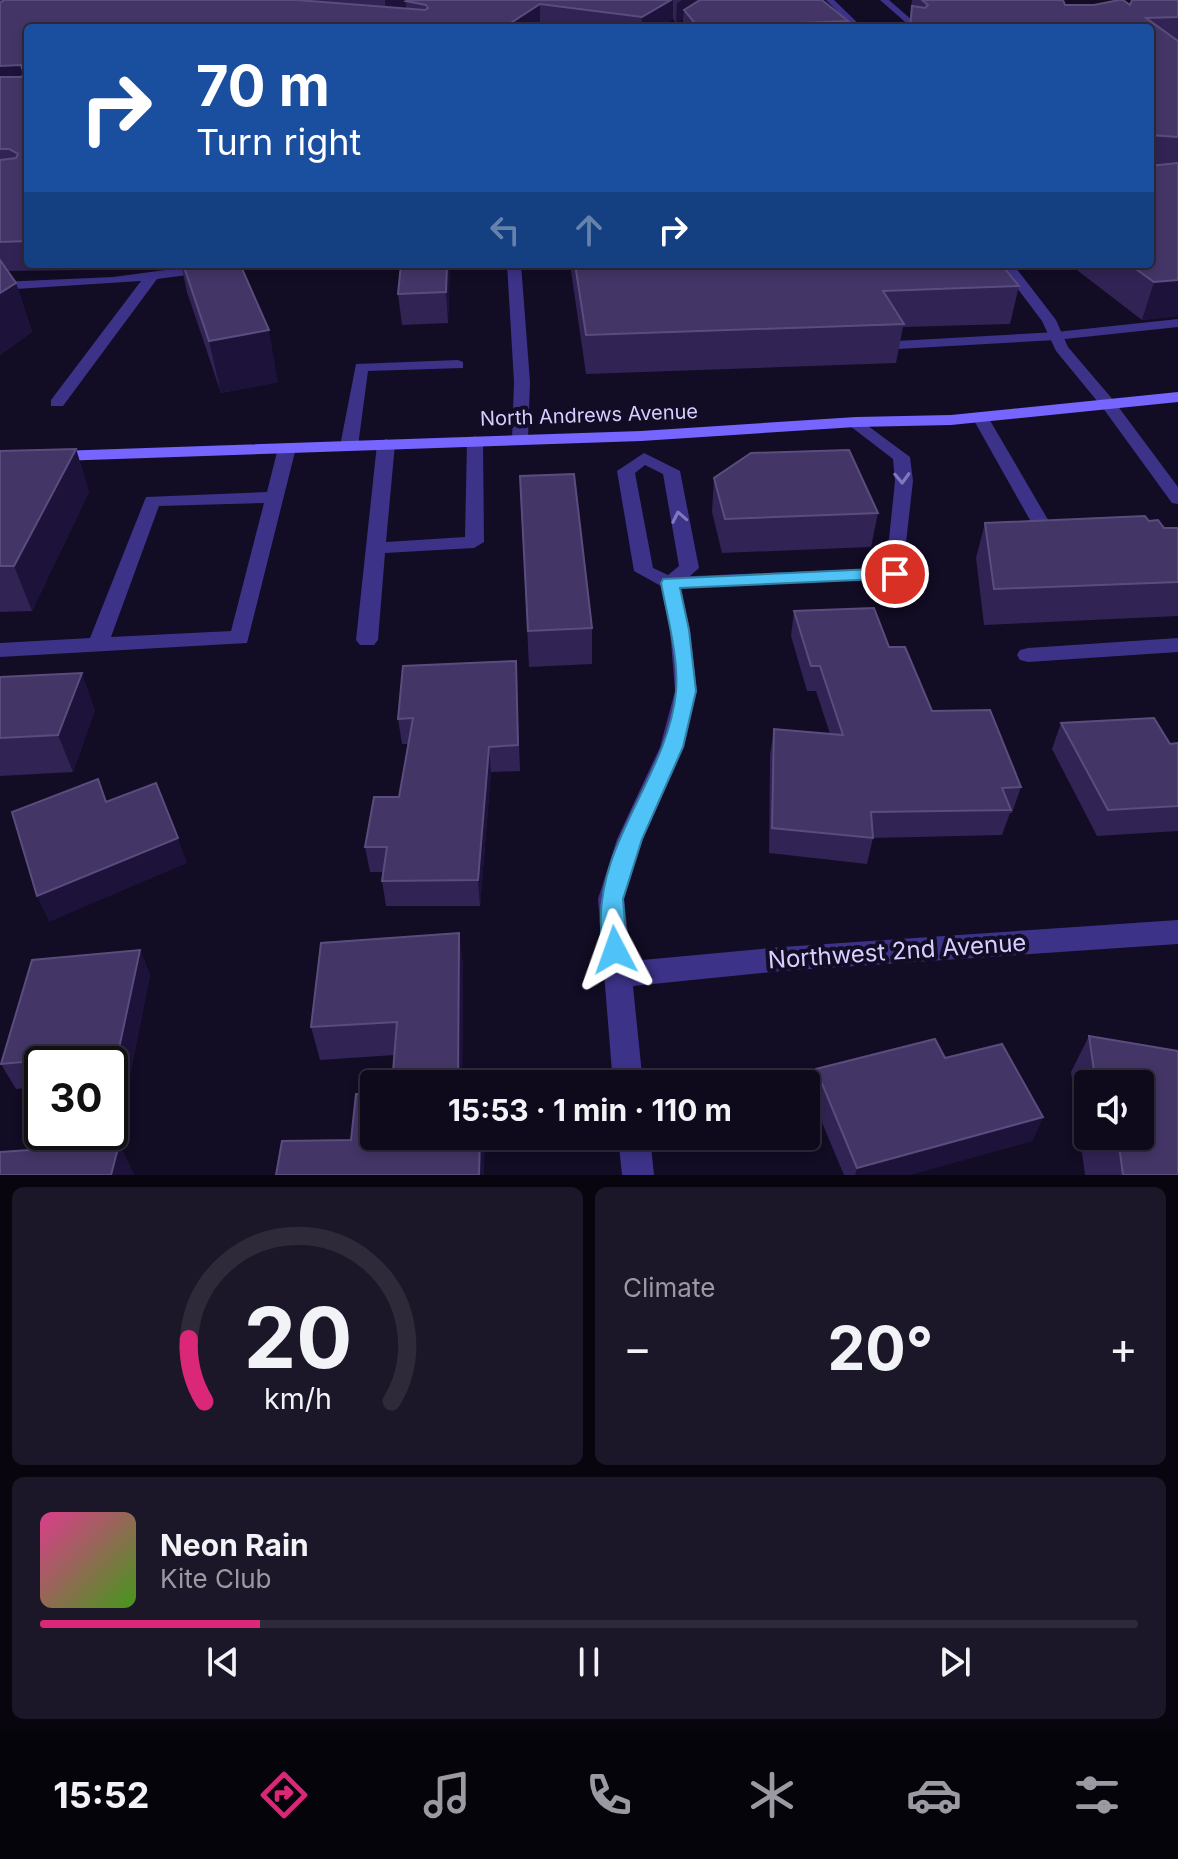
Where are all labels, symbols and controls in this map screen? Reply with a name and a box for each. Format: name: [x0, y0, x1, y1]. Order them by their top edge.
text: 70 m: [196, 52, 330, 120]
icon: right: [64, 56, 168, 160]
text: Turn right: [196, 120, 361, 164]
icon: left: [483, 208, 527, 252]
icon: ahead: [567, 208, 611, 252]
icon: right: [651, 208, 695, 252]
street label: North Andrews Avenue: [480, 399, 698, 431]
one-way arrow: [893, 472, 910, 485]
one-way arrow: [672, 511, 689, 524]
pin: [861, 540, 929, 608]
icon: arrive: [873, 552, 917, 596]
position arrow: [573, 908, 657, 992]
street label: Northwest 2nd Avenue: [767, 928, 1027, 974]
speed limit sign: 30: [24, 1046, 128, 1150]
map controls: [1074, 1070, 1154, 1150]
button: sound: [1074, 1070, 1154, 1150]
text: 15:53 · 1 min · 110 m: [448, 1092, 732, 1128]
text: Climate: [623, 1272, 715, 1303]
text: 20: [243, 1287, 352, 1388]
text: 20°: [828, 1312, 933, 1384]
text: −: [623, 1321, 652, 1375]
text: +: [1109, 1321, 1138, 1375]
text: km/h: [264, 1381, 331, 1416]
text: Neon Rain: [160, 1527, 309, 1563]
text: Kite Club: [160, 1563, 271, 1594]
icon: previous: [201, 1640, 245, 1684]
icon: pause: [567, 1640, 611, 1684]
icon: next: [933, 1640, 977, 1684]
icon: directions: [256, 1767, 312, 1823]
icon: music: [419, 1767, 475, 1823]
icon: phone: [581, 1767, 637, 1823]
icon: climate: [744, 1767, 800, 1823]
icon: car: [906, 1767, 962, 1823]
icon: filters: [1069, 1767, 1125, 1823]
text: 15:52: [53, 1773, 150, 1817]

